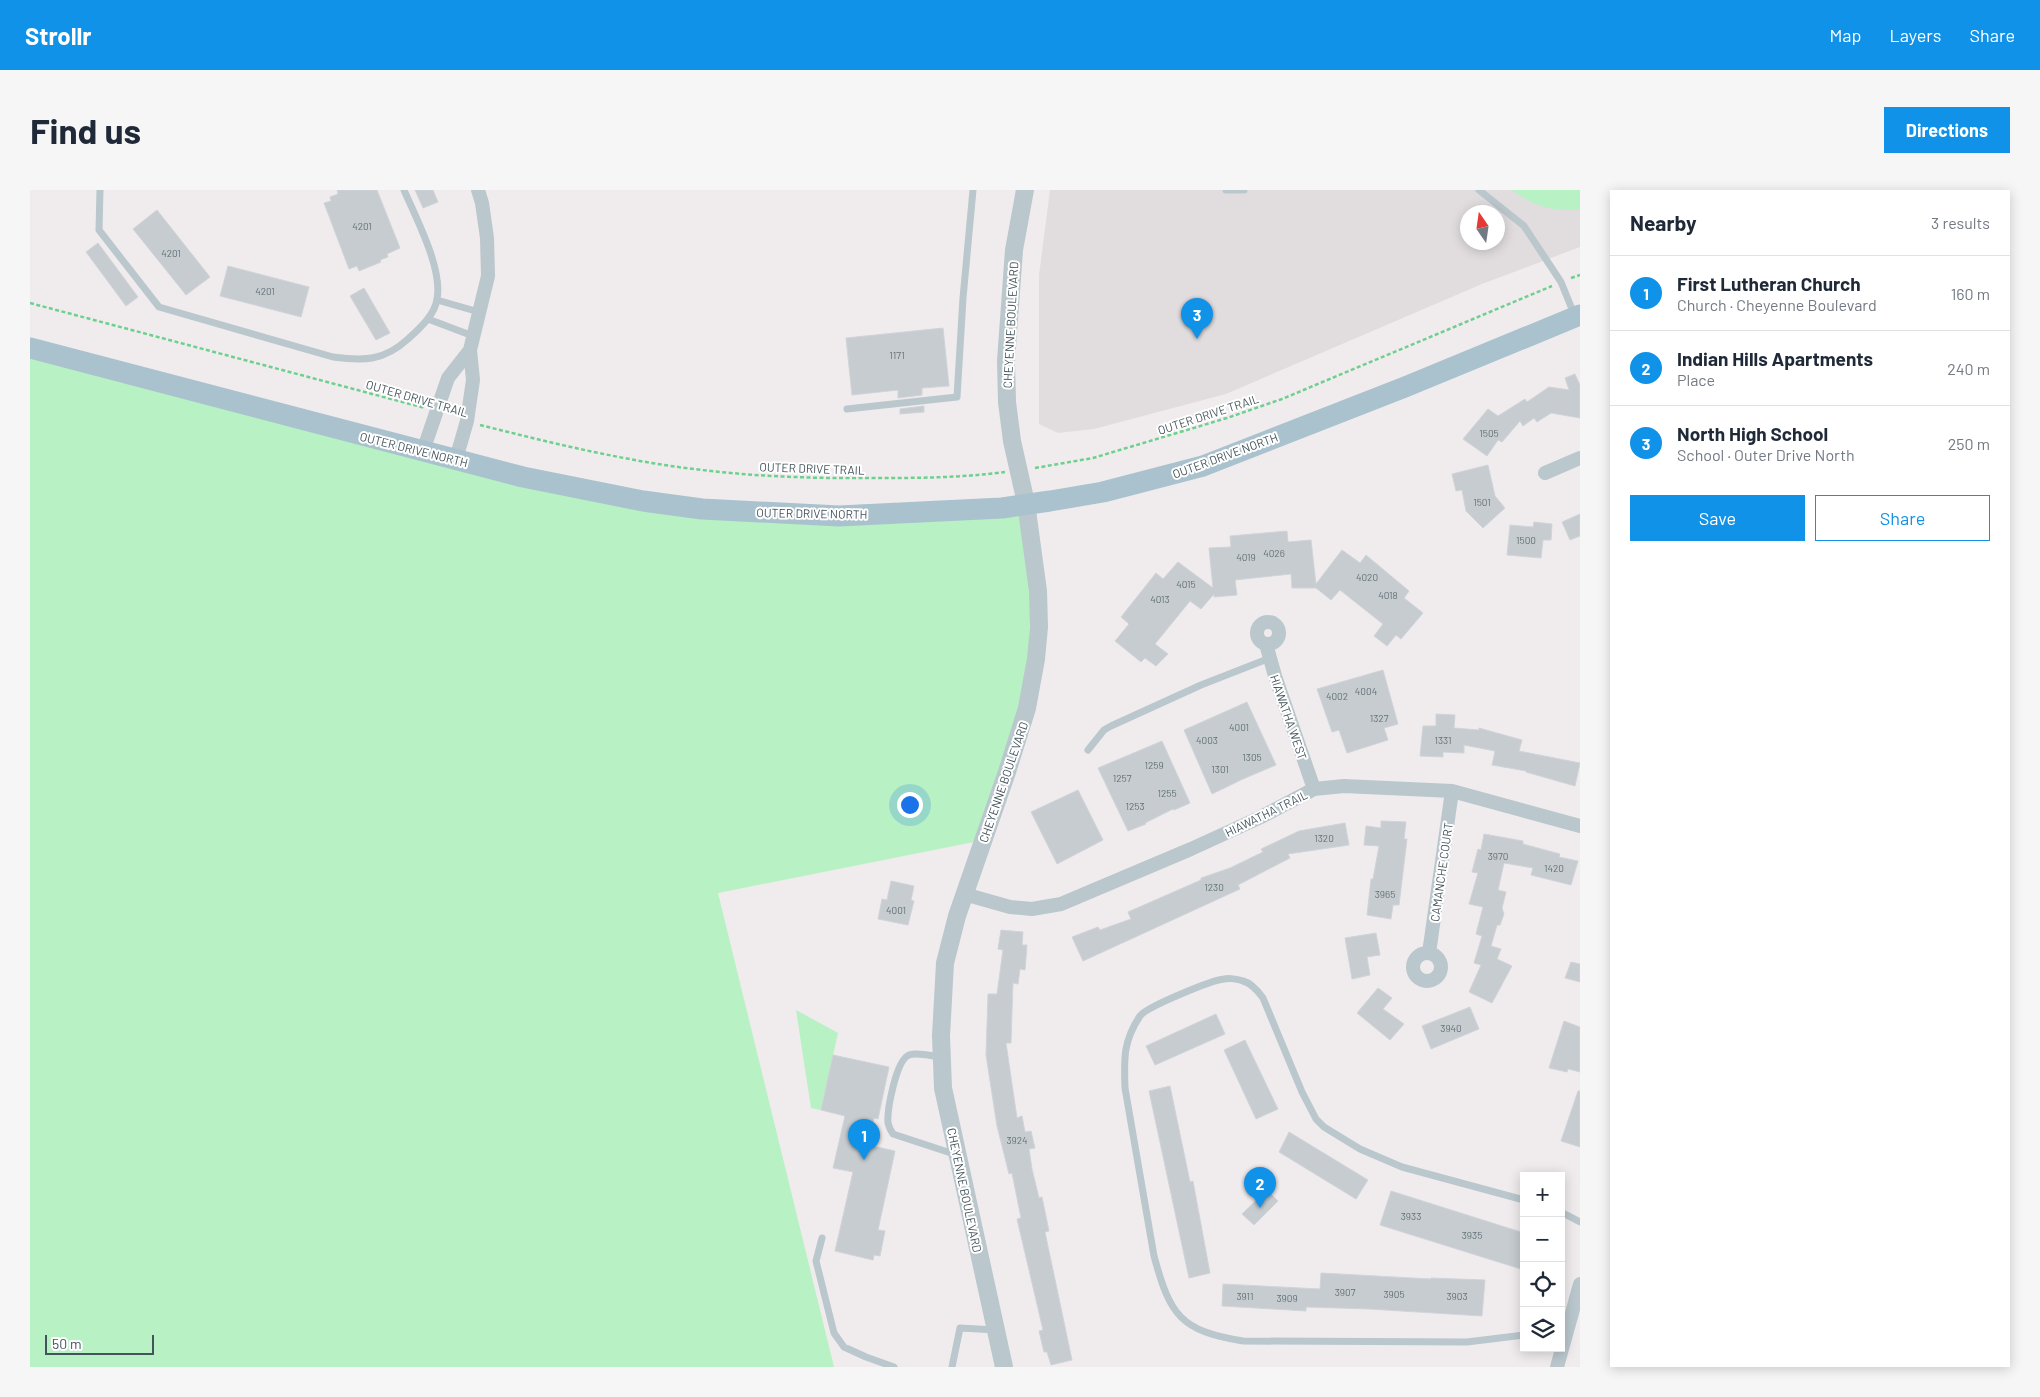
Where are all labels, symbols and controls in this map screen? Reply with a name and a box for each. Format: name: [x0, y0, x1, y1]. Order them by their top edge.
text: Strollr: [25, 21, 92, 50]
text: Map: [1829, 24, 1861, 46]
text: Layers: [1889, 24, 1942, 46]
text: Share: [1970, 24, 2015, 46]
button: Directions: [1884, 107, 2010, 153]
text: Find us: [30, 109, 141, 151]
north arrow: [1460, 205, 1505, 250]
text: Nearby: [1630, 210, 1696, 235]
text: 3 results: [1931, 213, 1990, 232]
house number: 4201: [352, 220, 372, 232]
house number: 4201: [161, 247, 181, 259]
street label: CHEYENNE BOULEVARD: [1000, 261, 1020, 389]
text: First Lutheran Church: [1677, 272, 1861, 295]
text: 1: [1643, 284, 1649, 303]
text: 160 m: [1951, 284, 1990, 303]
house number: 4201: [255, 285, 275, 297]
text: Church · Cheyenne Boulevard: [1677, 295, 1877, 314]
pin: 3: [1181, 298, 1213, 339]
text: Indian Hills Apartments: [1677, 347, 1873, 370]
house number: 1171: [889, 349, 905, 361]
text: 2: [1642, 359, 1650, 378]
text: 240 m: [1947, 359, 1990, 378]
text: Place: [1677, 370, 1715, 389]
street label: OUTER DRIVE TRAIL: [364, 377, 470, 419]
street label: OUTER DRIVE TRAIL: [1156, 391, 1260, 437]
text: North High School: [1677, 422, 1828, 445]
house number: 1505: [1479, 427, 1499, 439]
street label: OUTER DRIVE NORTH: [358, 429, 470, 469]
street label: OUTER DRIVE NORTH: [1170, 429, 1280, 481]
text: 3: [1642, 434, 1650, 453]
text: 250 m: [1948, 434, 1990, 453]
text: School · Outer Drive North: [1677, 445, 1855, 464]
street label: OUTER DRIVE TRAIL: [759, 459, 865, 477]
button: Save: [1630, 495, 1805, 541]
button: Share: [1815, 495, 1990, 541]
house number: 1501: [1473, 496, 1491, 508]
street label: OUTER DRIVE NORTH: [756, 505, 868, 521]
house number: 1500: [1516, 534, 1536, 546]
house number: 4026: [1263, 547, 1285, 559]
house number: 4019: [1236, 551, 1256, 563]
house number: 4020: [1356, 571, 1378, 583]
house number: 4015: [1176, 578, 1196, 590]
house number: 4018: [1378, 589, 1398, 601]
house number: 4013: [1150, 593, 1170, 605]
street label: HIAWATHA WEST: [1268, 673, 1310, 762]
house number: 4004: [1355, 685, 1377, 697]
house number: 4002: [1326, 690, 1348, 702]
house number: 1327: [1370, 712, 1389, 724]
street label: CHEYENNE BOULEVARD: [976, 720, 1030, 844]
house number: 4001: [1229, 721, 1249, 733]
house number: 4003: [1196, 734, 1218, 746]
house number: 1331: [1434, 734, 1452, 746]
house number: 1305: [1242, 751, 1262, 763]
house number: 1259: [1144, 759, 1164, 771]
house number: 1301: [1211, 763, 1229, 775]
house number: 1257: [1113, 772, 1132, 784]
house number: 1255: [1157, 787, 1177, 799]
street label: HIAWATHA TRAIL: [1223, 787, 1310, 839]
your location: [897, 792, 923, 818]
house number: 1253: [1125, 800, 1145, 812]
street label: CAMANCHE COURT: [1427, 821, 1455, 922]
house number: 1320: [1314, 832, 1334, 844]
house number: 3970: [1488, 850, 1508, 862]
house number: 1420: [1544, 862, 1564, 874]
house number: 1230: [1204, 881, 1224, 893]
house number: 3965: [1375, 888, 1395, 900]
house number: 4001: [886, 904, 906, 916]
house number: 3940: [1440, 1022, 1462, 1034]
pin: 1: [848, 1119, 880, 1160]
street label: CHEYENNE BOULEVARD: [945, 1127, 985, 1253]
house number: 3924: [1006, 1134, 1028, 1146]
pin: 2: [1244, 1167, 1276, 1208]
map controls: [1520, 1172, 1565, 1352]
button: +: [1520, 1172, 1565, 1217]
house number: 3933: [1401, 1210, 1421, 1222]
button: −: [1520, 1217, 1565, 1262]
house number: 3935: [1462, 1229, 1482, 1241]
button: locate: [1520, 1262, 1565, 1307]
house number: 3907: [1335, 1286, 1356, 1298]
house number: 3905: [1383, 1288, 1405, 1300]
house number: 3911: [1236, 1290, 1254, 1302]
house number: 3903: [1446, 1290, 1468, 1302]
house number: 3909: [1276, 1292, 1298, 1304]
button: layers: [1520, 1307, 1565, 1352]
scale bar: [45, 1332, 154, 1355]
text: 50 m: [52, 1335, 81, 1352]

